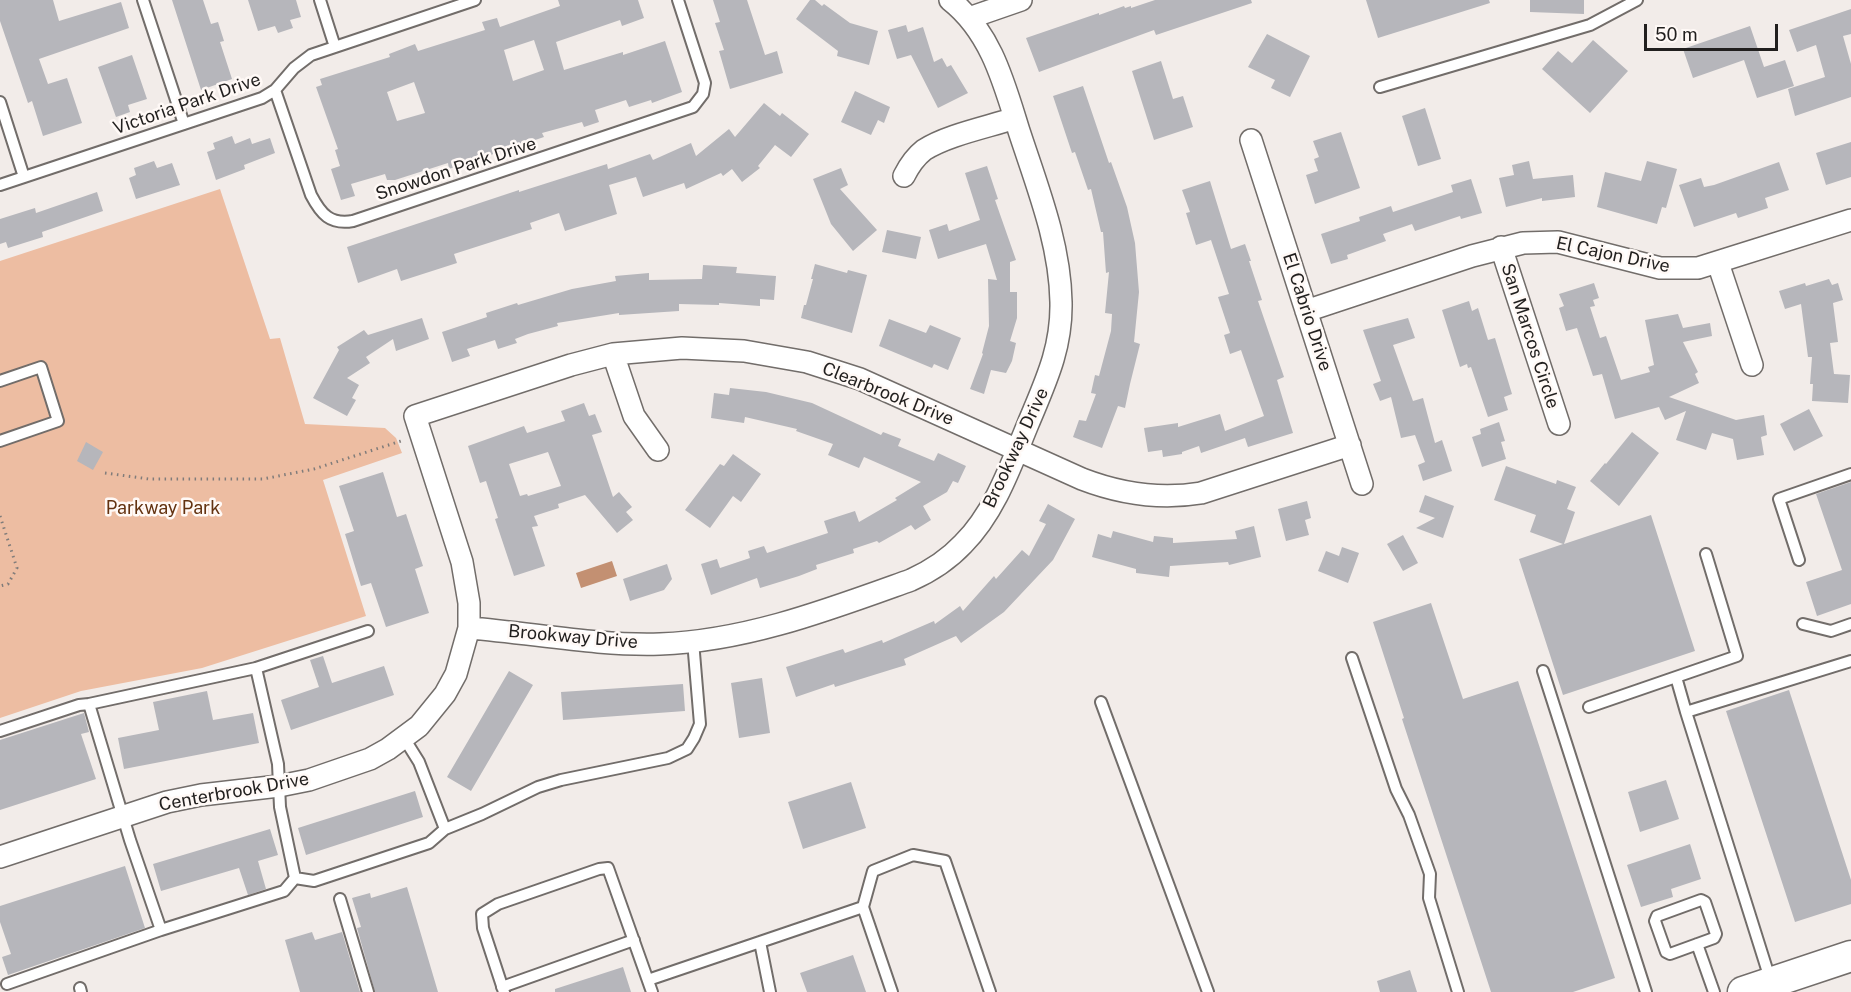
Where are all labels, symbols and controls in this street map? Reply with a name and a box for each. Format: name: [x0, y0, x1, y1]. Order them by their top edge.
scale bar: [1647, 12, 1780, 50]
text: 50 m: [1655, 24, 1698, 45]
street label: Victoria Park Drive: [110, 69, 264, 139]
street label: Snowdon Park Drive: [373, 133, 539, 205]
street label: El Cajon Drive: [1554, 232, 1672, 278]
street label: El Cabrio Drive: [1278, 250, 1336, 374]
street label: San Marcos Circle: [1496, 261, 1564, 411]
street label: Clearbrook Drive: [819, 358, 957, 430]
street label: Brookway Drive: [979, 384, 1053, 512]
park label: Parkway Park: [106, 497, 220, 519]
street label: Brookway Drive: [507, 621, 639, 653]
street label: Centerbrook Drive: [157, 768, 311, 816]

